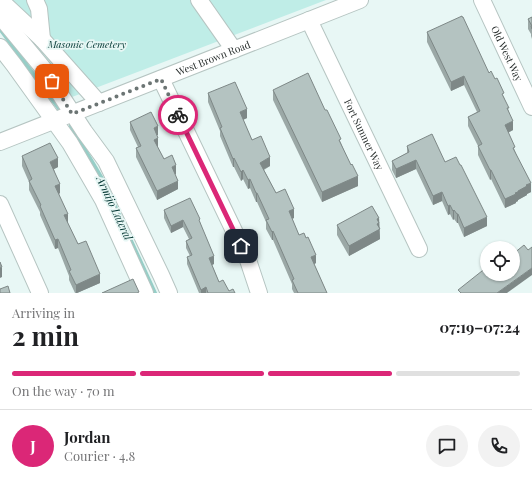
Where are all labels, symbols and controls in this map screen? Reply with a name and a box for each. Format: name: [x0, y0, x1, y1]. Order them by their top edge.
street label: Old West Way: [488, 23, 526, 84]
park label: Masonic Cemetery: [47, 37, 126, 51]
street label: West Brown Road: [173, 37, 252, 79]
pin: [35, 64, 69, 98]
icon: bag: [41, 70, 63, 92]
courier: [158, 95, 198, 135]
street label: Fort Sumner Way: [341, 97, 387, 172]
icon: bike: [167, 104, 189, 126]
water label: Armijo Lateral: [93, 173, 137, 243]
pin: [224, 229, 258, 263]
icon: home: [230, 235, 252, 257]
map controls: [480, 241, 520, 281]
button: locate: [480, 241, 520, 281]
text: Arriving in: [12, 304, 75, 321]
text: 07:19–07:24: [439, 317, 520, 337]
text: 2 min: [12, 318, 79, 353]
text: On the way · 70 m: [12, 382, 115, 399]
button: chat: [426, 425, 468, 467]
button: phone: [478, 425, 520, 467]
text: Jordan: [64, 427, 110, 447]
text: J: [30, 436, 36, 456]
text: Courier · 4.8: [64, 447, 135, 464]

